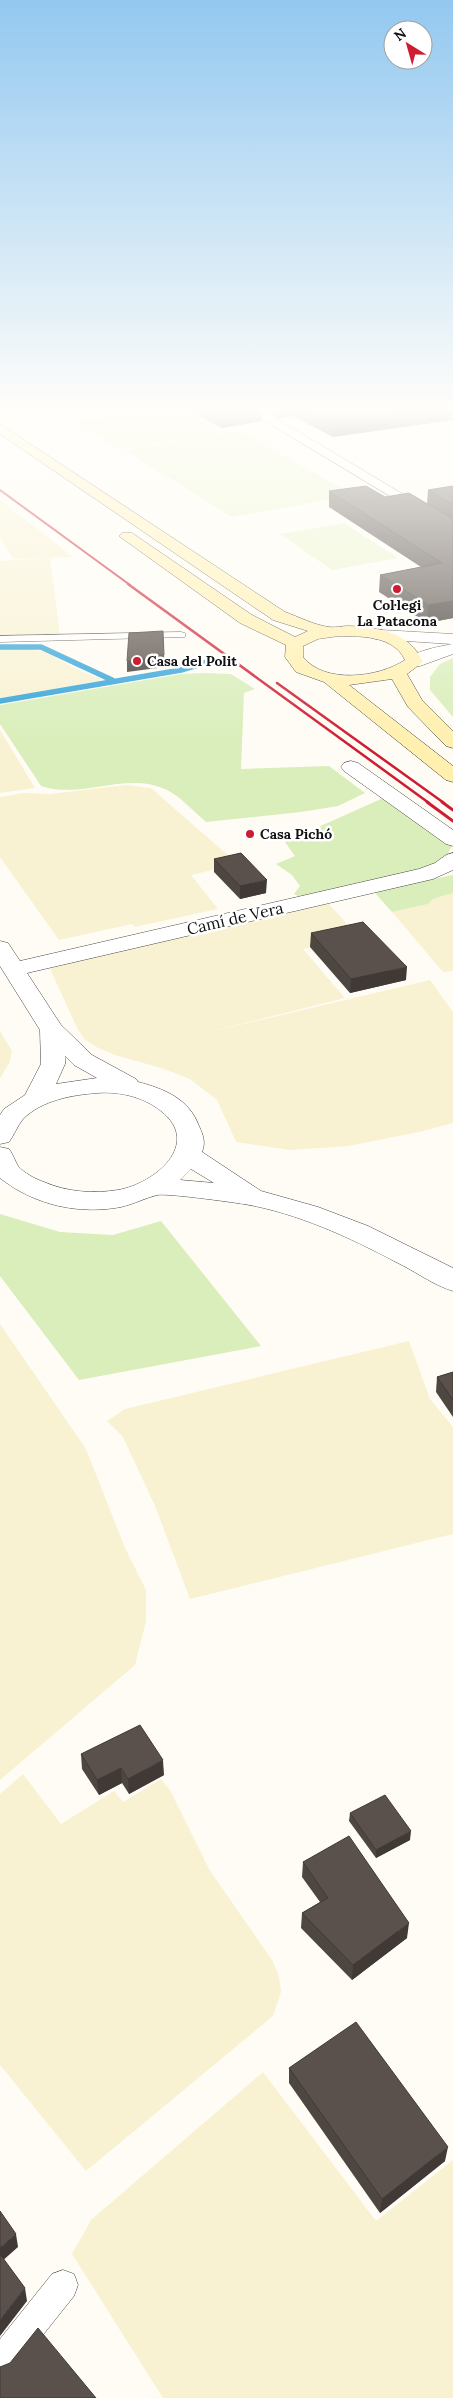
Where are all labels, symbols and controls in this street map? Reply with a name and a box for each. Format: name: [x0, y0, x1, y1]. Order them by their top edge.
north arrow: [383, 20, 433, 70]
text: N: [390, 24, 410, 45]
marker: Col·legi La Patacona: [391, 583, 403, 595]
place label: Col·legi La Patacona: [357, 596, 438, 630]
place label: Casa del Polit: [147, 652, 237, 670]
marker: Casa del Polit: [131, 655, 143, 667]
place label: Casa Pichó: [260, 825, 332, 843]
marker: Casa Pichó: [244, 828, 256, 840]
street label: Camí de Vera: [185, 897, 285, 939]

